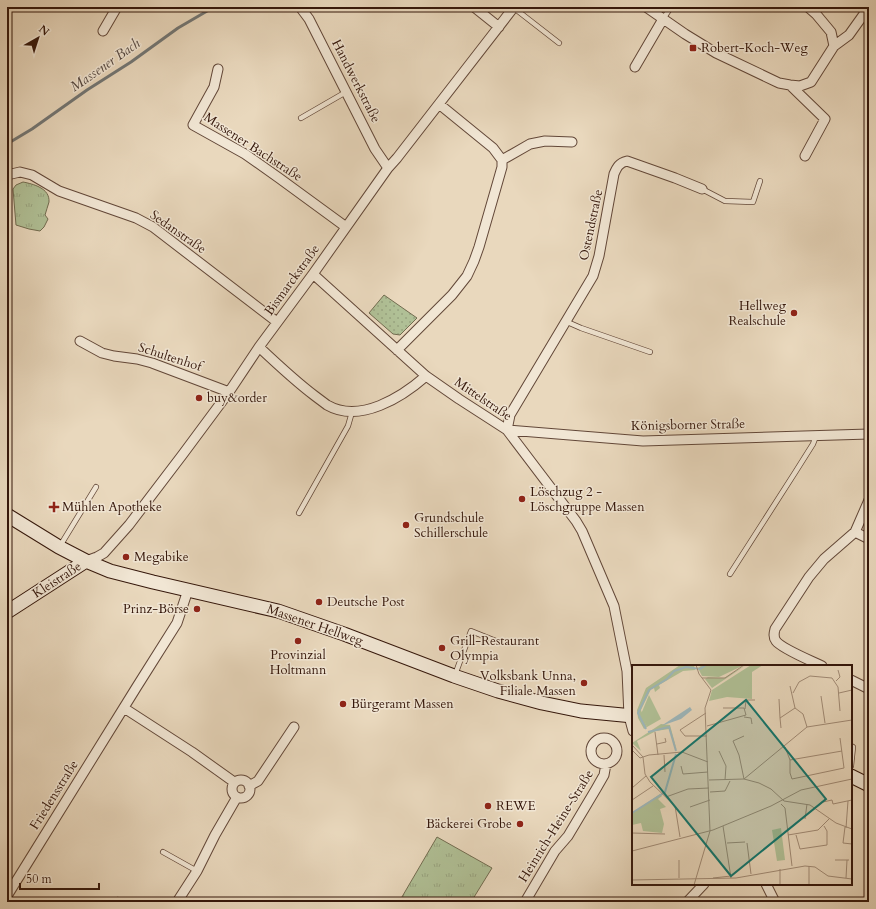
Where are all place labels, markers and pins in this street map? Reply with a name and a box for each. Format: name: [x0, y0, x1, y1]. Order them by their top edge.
place label: Robert-Koch-Weg: [701, 39, 808, 57]
marker: Robert-Koch-Weg: [688, 43, 698, 53]
place label: Hellweg Realschule: [728, 297, 787, 330]
marker: Hellweg Realschule: [789, 308, 799, 318]
place label: buy&order: [207, 389, 267, 407]
marker: buy&order: [194, 393, 204, 403]
place label: Löschzug 2 - Löschgruppe Massen: [530, 483, 645, 516]
marker: Löschzug 2 - Löschgruppe Massen: [517, 494, 527, 504]
place label: Mühlen Apotheke: [62, 498, 162, 516]
marker: Mühlen Apotheke: [49, 502, 59, 512]
place label: Grundschule Schillerschule: [414, 509, 488, 542]
marker: Grundschule Schillerschule: [401, 520, 411, 530]
place label: Megabike: [134, 548, 189, 566]
marker: Megabike: [121, 552, 131, 562]
place label: Deutsche Post: [327, 593, 405, 611]
marker: Deutsche Post: [314, 597, 324, 607]
place label: Prinz-Börse: [123, 600, 189, 618]
marker: Prinz-Börse: [192, 604, 202, 614]
place label: Grill-Restaurant Olympia: [450, 632, 539, 665]
marker: Provinzial Holtmann: [293, 636, 303, 646]
marker: Grill-Restaurant Olympia: [437, 643, 447, 653]
place label: Provinzial Holtmann: [270, 646, 327, 679]
place label: Volksbank Unna, Filiale Massen: [480, 667, 577, 700]
marker: Volksbank Unna, Filiale Massen: [579, 678, 589, 688]
place label: Bürgeramt Massen: [351, 695, 454, 713]
marker: Bürgeramt Massen: [338, 699, 348, 709]
place label: REWE: [496, 797, 535, 815]
marker: REWE: [483, 801, 493, 811]
place label: Bäckerei Grobe: [426, 815, 512, 833]
marker: Bäckerei Grobe: [515, 819, 525, 829]

